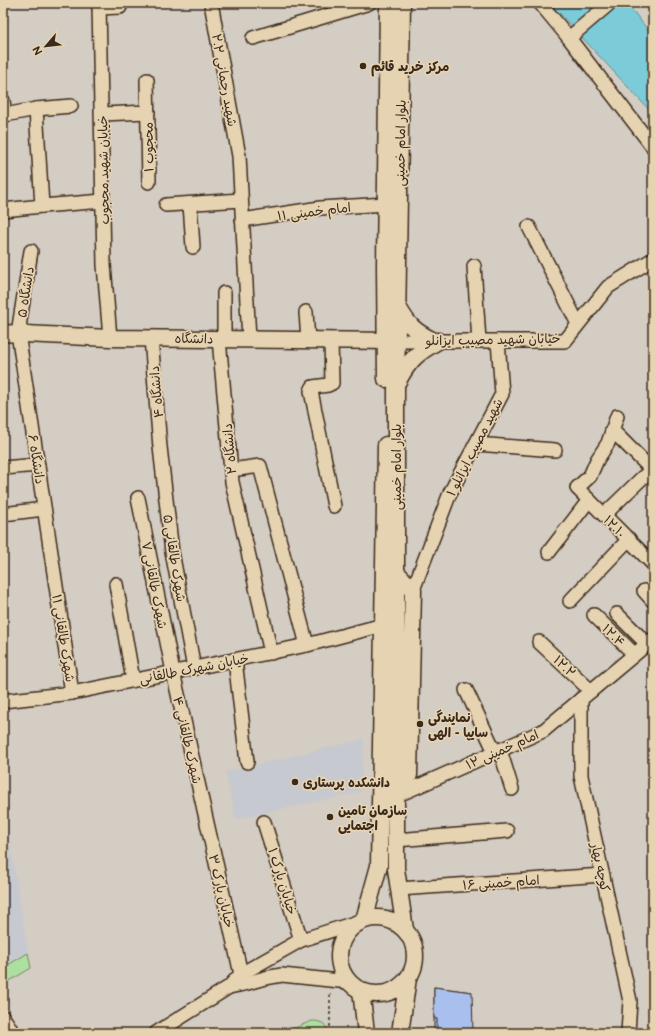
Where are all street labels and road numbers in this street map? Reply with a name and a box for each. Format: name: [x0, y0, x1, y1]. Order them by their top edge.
street label: شهید رحمانی ۲.۲: [207, 32, 240, 128]
street label: بلوار امام خمینی: [392, 100, 412, 187]
street label: خیابان شهید محجوب: [95, 115, 113, 225]
street label: محجوب ۱: [141, 122, 157, 172]
street label: امام خمینی ۱۱: [276, 200, 352, 226]
street label: دانشگاه ۵: [14, 266, 38, 319]
street label: دانشگاه: [174, 331, 214, 347]
street label: خیابان شهید مصیب ایزانلو: [424, 331, 561, 349]
street label: دانشگاه ۴: [147, 365, 167, 419]
street label: شهید مصیب ایزانلو ۱: [443, 396, 507, 499]
street label: دانشگاه ۲: [220, 423, 240, 475]
street label: بلوار امام خمینی: [389, 424, 407, 510]
street label: دانشگاه ۶: [24, 433, 48, 485]
street label: ۱۲.۱۰: [600, 512, 629, 541]
street label: شهرک طالقانی ۵: [158, 513, 189, 603]
street label: شهرک طالقانی ۷: [137, 540, 170, 630]
street label: شهرک طالقانی ۱۱: [47, 593, 78, 683]
street label: ۱۲.۴: [599, 621, 628, 650]
street label: خیابان شهرک طالقانی: [138, 650, 251, 688]
street label: ۱۲.۲: [550, 652, 579, 681]
street label: شهرک طالقانی ۴: [168, 695, 205, 786]
street label: امام خمینی ۱۲: [463, 727, 542, 775]
street label: کوچه بهار: [587, 840, 613, 894]
street label: خیابان پارک ۱: [264, 846, 300, 917]
street label: خیابان پارک ۳: [205, 853, 237, 930]
street label: امام خمینی ۱۶: [462, 872, 540, 896]

